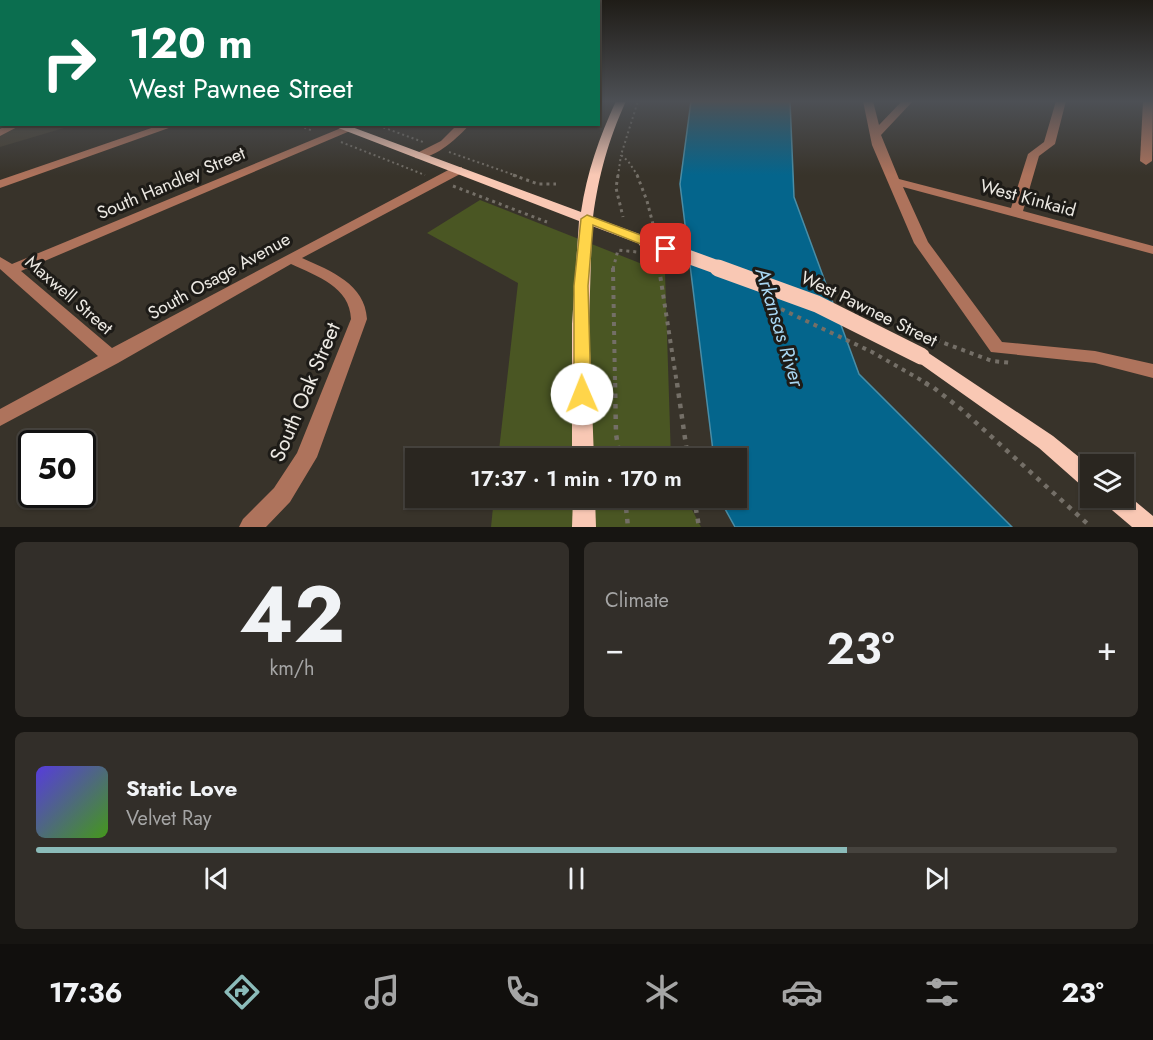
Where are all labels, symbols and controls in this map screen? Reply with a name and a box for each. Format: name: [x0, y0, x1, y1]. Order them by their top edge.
text: 120 m: [129, 13, 253, 74]
icon: right: [30, 24, 108, 102]
text: West Pawnee Street: [129, 69, 353, 108]
street label: South Handley Street: [93, 140, 250, 226]
street label: West Kinkaid: [977, 173, 1079, 223]
pin: [640, 223, 691, 274]
street label: South Osage Avenue: [143, 226, 295, 326]
icon: arrive: [649, 232, 682, 265]
street label: Maxwell Street: [19, 249, 119, 341]
water label: Arkansas River: [747, 263, 812, 391]
street label: West Pawnee Street: [796, 265, 942, 354]
street label: South Oak Street: [262, 318, 348, 466]
position arrow: [550, 362, 614, 426]
speed limit sign: 50: [18, 430, 96, 508]
map controls: [1080, 454, 1134, 508]
button: layers: [1080, 454, 1134, 508]
text: 17:37 · 1 min · 170 m: [470, 462, 682, 494]
text: 42: [239, 559, 345, 671]
text: Climate: [605, 586, 669, 615]
text: 23°: [826, 616, 895, 681]
text: −: [605, 625, 624, 672]
text: +: [1097, 625, 1117, 672]
text: km/h: [269, 654, 315, 683]
text: Static Love: [126, 772, 237, 804]
text: Velvet Ray: [126, 804, 212, 833]
icon: previous: [200, 862, 233, 895]
icon: pause: [560, 862, 593, 895]
icon: next: [920, 862, 953, 895]
icon: directions: [221, 971, 263, 1013]
icon: music: [361, 971, 403, 1013]
icon: phone: [501, 971, 543, 1013]
icon: climate: [641, 971, 683, 1013]
icon: car: [781, 971, 823, 1013]
icon: filters: [921, 971, 963, 1013]
text: 17:36: [49, 973, 123, 1012]
text: 23°: [1061, 973, 1104, 1012]

